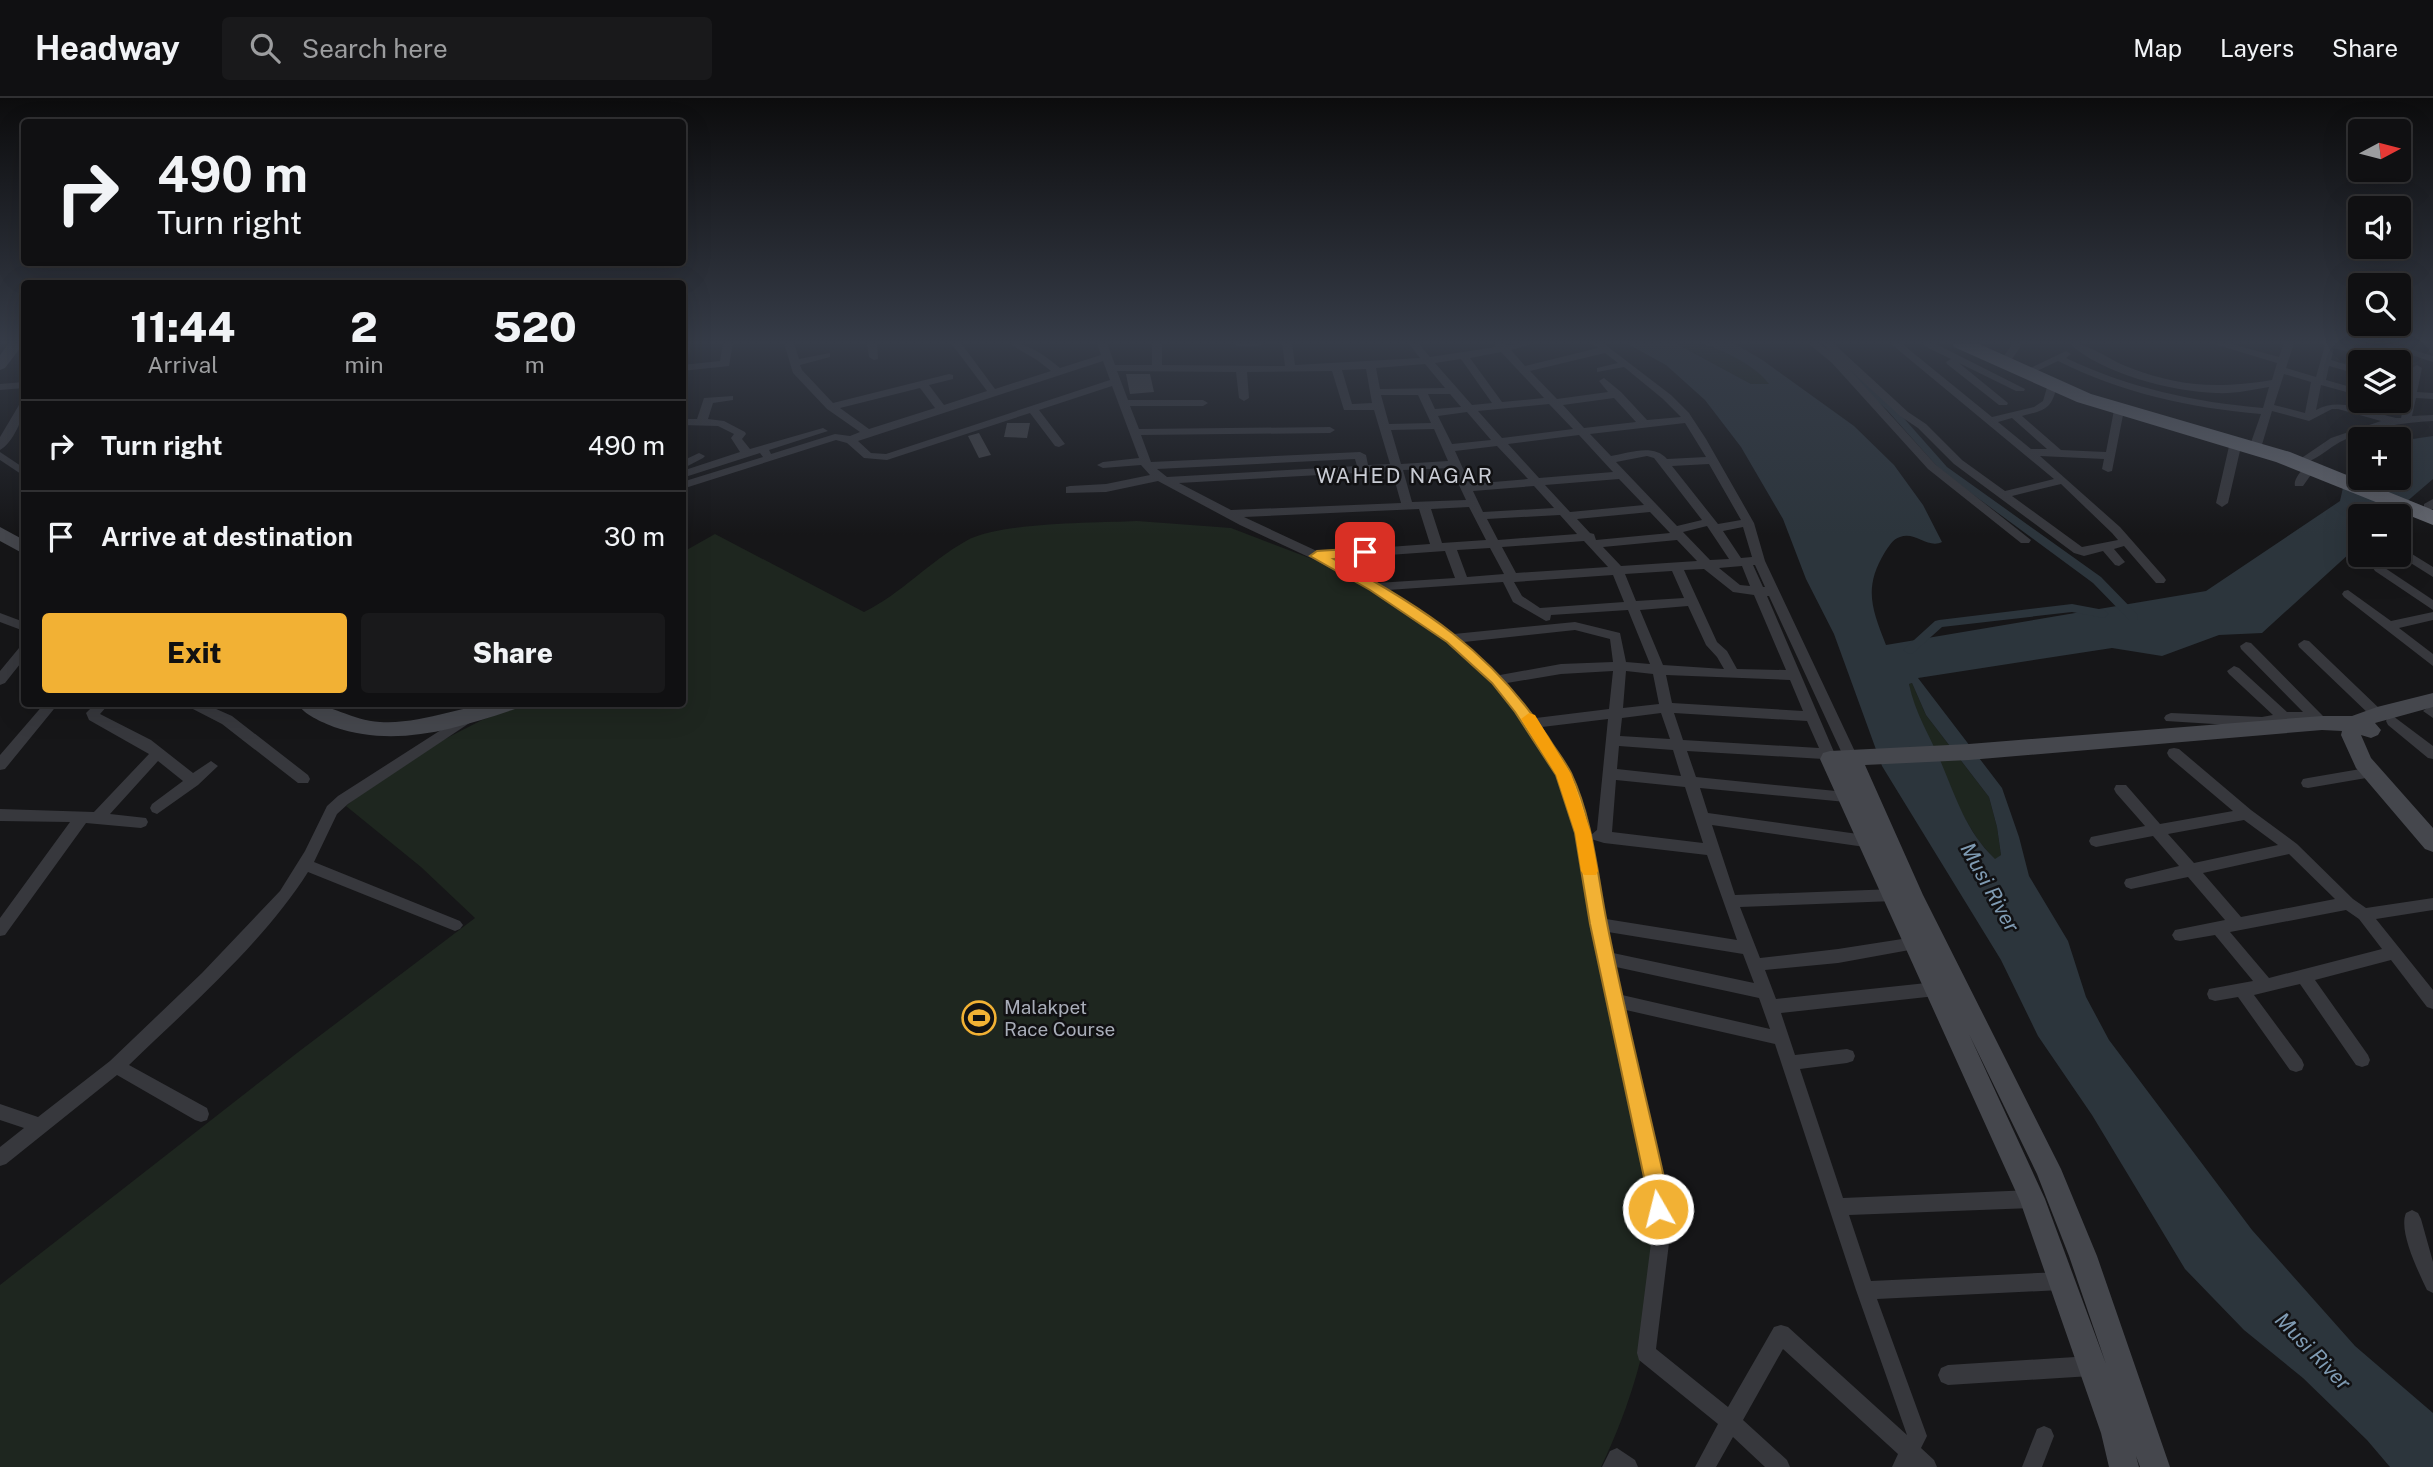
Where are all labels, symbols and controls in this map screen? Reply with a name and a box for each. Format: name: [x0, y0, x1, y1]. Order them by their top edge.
search box: [222, 17, 712, 80]
text: Headway: [35, 29, 180, 67]
icon: search: [246, 29, 284, 67]
text: Search here: [302, 33, 448, 64]
text: Map: [2133, 34, 2182, 62]
text: Layers: [2220, 34, 2294, 62]
text: Share: [2332, 34, 2398, 62]
north arrow: [2348, 119, 2412, 182]
map controls: [2348, 119, 2411, 567]
text: 490 m: [157, 145, 308, 203]
icon: right: [42, 147, 133, 238]
button: sound: [2348, 196, 2411, 259]
text: Turn right: [157, 204, 302, 241]
button: search: [2348, 273, 2411, 336]
text: 11:44: [130, 302, 235, 351]
text: 2: [350, 302, 378, 351]
text: 520: [493, 302, 577, 351]
button: layers: [2348, 350, 2411, 413]
text: Arrival: [147, 351, 218, 378]
text: min: [344, 351, 384, 378]
text: m: [525, 351, 545, 378]
icon: right: [42, 427, 80, 465]
button: +: [2348, 427, 2411, 490]
text: Turn right: [101, 430, 223, 461]
text: 490 m: [588, 430, 665, 461]
district label: WAHED NAGAR: [1316, 463, 1494, 488]
button: −: [2348, 504, 2411, 567]
icon: arrive: [42, 518, 80, 556]
text: Arrive at destination: [101, 521, 353, 552]
text: 30 m: [604, 521, 665, 552]
pin: [1335, 522, 1395, 582]
icon: arrive: [1346, 533, 1384, 571]
button: Exit: [42, 613, 347, 693]
button: Share: [361, 613, 665, 693]
water label: Musi River: [1955, 838, 2025, 937]
place label: Malakpet Race Course: [1004, 996, 1115, 1040]
sports icon: Malakpet Race Course: [960, 999, 998, 1037]
position arrow: [1621, 1172, 1695, 1246]
water label: Musi River: [2270, 1307, 2357, 1396]

